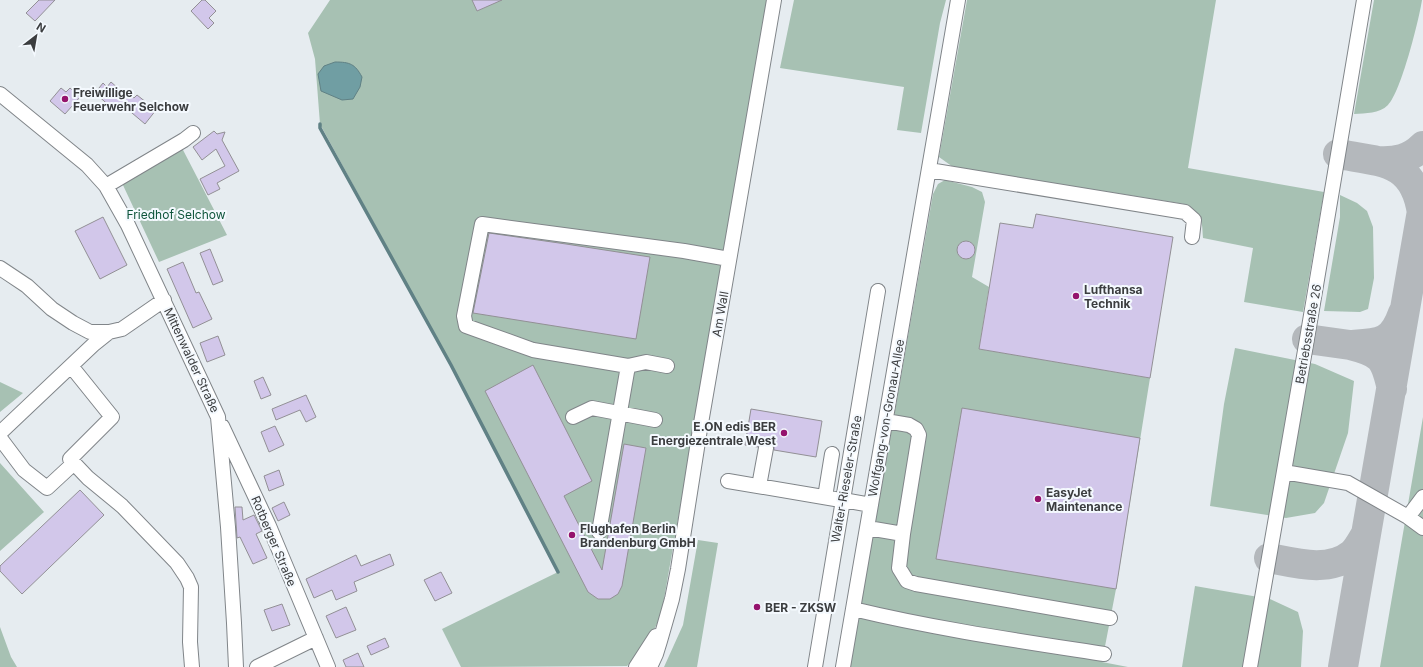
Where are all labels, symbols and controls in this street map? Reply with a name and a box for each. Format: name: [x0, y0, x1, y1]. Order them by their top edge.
north arrow: [16, 16, 56, 56]
text: N: [34, 19, 48, 36]
place label: Freiwillige Feuerwehr Selchow: [73, 85, 190, 114]
marker: Freiwillige Feuerwehr Selchow: [60, 94, 70, 104]
park label: Friedhof Selchow: [126, 207, 226, 222]
place label: Lufthansa Technik: [1084, 282, 1143, 311]
street label: Betriebsstraße 26: [1292, 283, 1324, 385]
street label: Am Wall: [709, 290, 731, 338]
marker: Lufthansa Technik: [1071, 291, 1081, 301]
street label: Mittenwalder Straße: [161, 305, 223, 415]
street label: Wolfgang-von-Gronau-Allee: [865, 338, 907, 498]
street label: Walter-Rieseler-Straße: [827, 414, 865, 544]
place label: E.ON edis BER Energiezentrale West: [651, 419, 777, 448]
marker: E.ON edis BER Energiezentrale West: [779, 428, 789, 438]
place label: EasyJet Maintenance: [1046, 485, 1122, 514]
street label: Rotberger Straße: [248, 493, 300, 589]
marker: EasyJet Maintenance: [1033, 494, 1043, 504]
place label: Flughafen Berlin Brandenburg GmbH: [580, 521, 696, 550]
marker: Flughafen Berlin Brandenburg GmbH: [567, 530, 577, 540]
place label: BER - ZKSW: [765, 600, 837, 615]
marker: BER - ZKSW: [752, 602, 762, 612]

